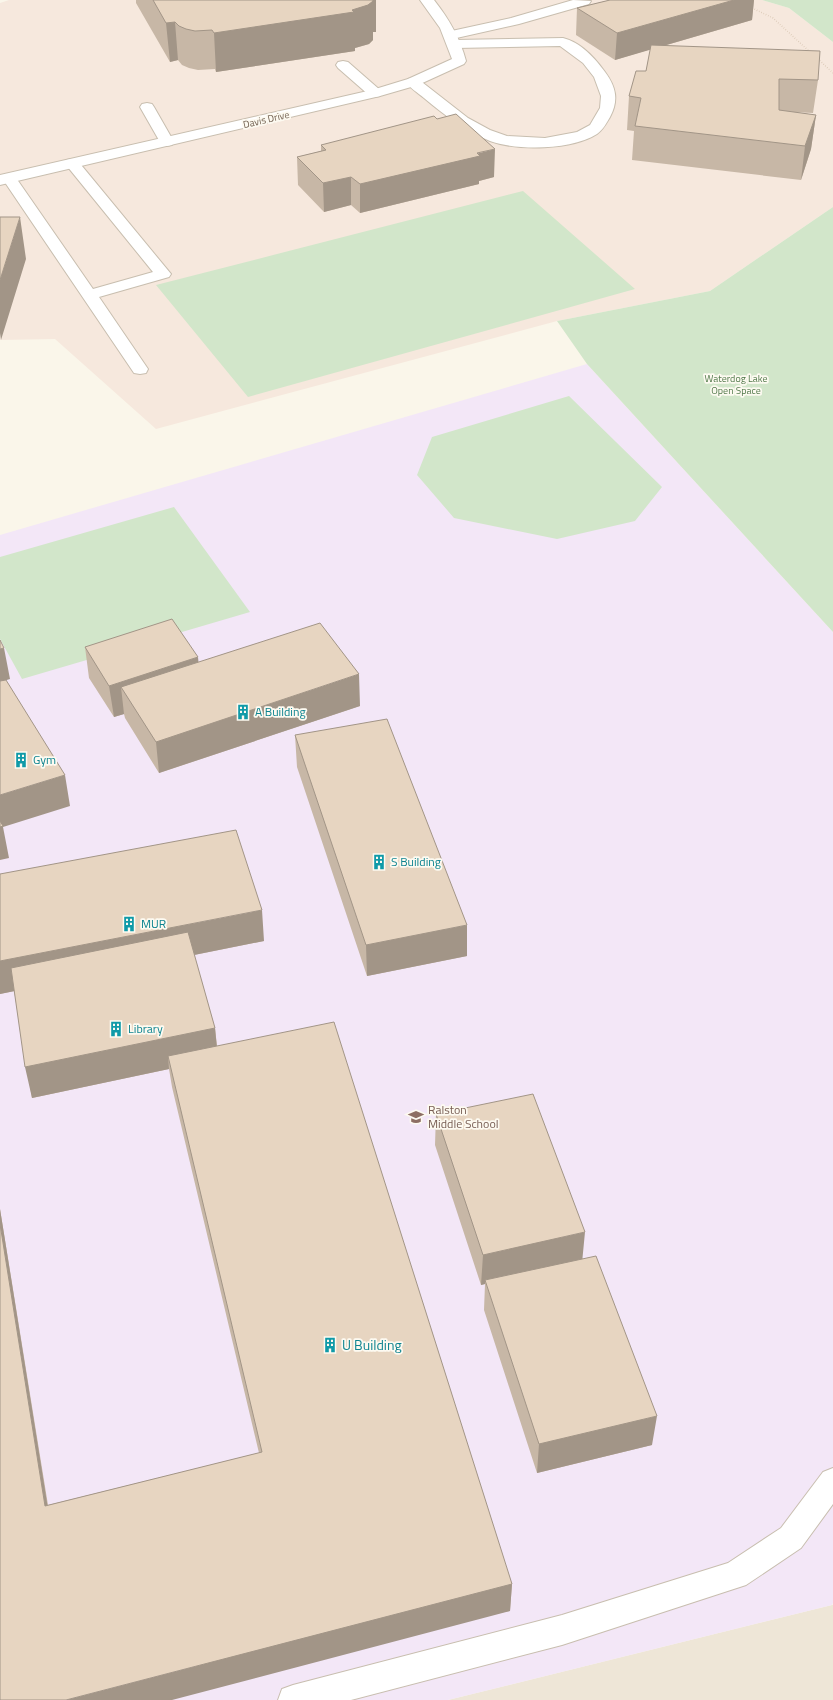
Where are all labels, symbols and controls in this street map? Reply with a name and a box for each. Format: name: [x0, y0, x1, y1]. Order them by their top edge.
street label: Davis Drive: [241, 107, 291, 132]
park label: Waterdog Lake Open Space: [704, 371, 768, 398]
place label: A Building: [255, 702, 306, 721]
building icon: A Building: [234, 703, 252, 721]
place label: Gym: [33, 750, 56, 769]
building icon: Gym: [12, 751, 30, 769]
place label: S Building: [391, 852, 441, 871]
building icon: S Building: [370, 853, 388, 871]
place label: MUR: [141, 914, 166, 933]
building icon: MUR: [120, 915, 138, 933]
place label: Library: [128, 1019, 163, 1038]
building icon: Library: [107, 1020, 125, 1038]
place label: Ralston Middle School: [428, 1100, 499, 1133]
school or university icon: Ralston Middle School: [407, 1108, 425, 1126]
place label: U Building: [342, 1334, 402, 1355]
building icon: U Building: [321, 1336, 339, 1354]

